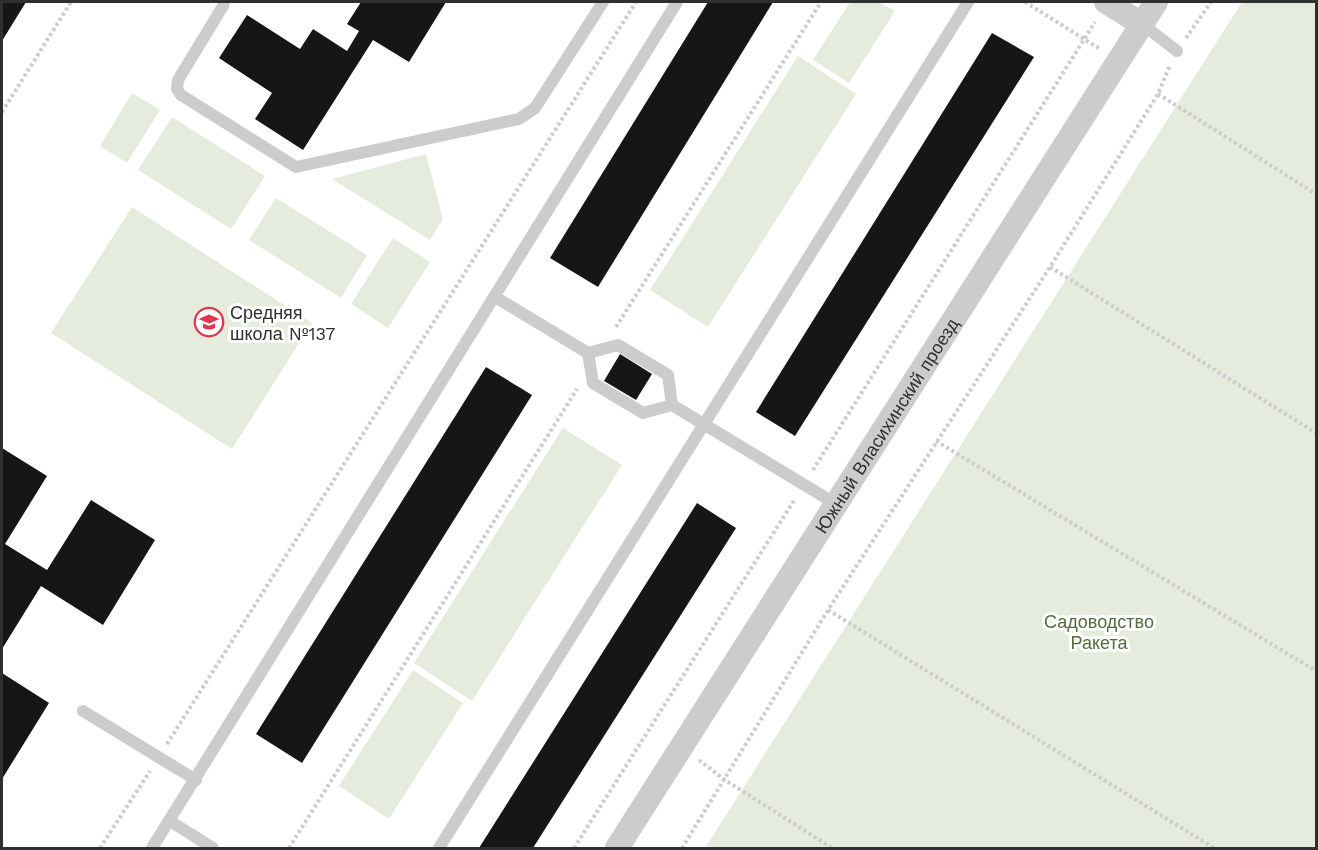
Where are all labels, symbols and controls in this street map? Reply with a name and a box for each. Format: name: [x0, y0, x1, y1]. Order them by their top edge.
place label: Средняя школа №137: [230, 302, 335, 344]
school or university icon: Средняя школа №137: [193, 306, 225, 338]
street label: Южный Власихинский проезд: [810, 314, 963, 537]
park label: Садоводство Ракета: [1044, 611, 1154, 653]

